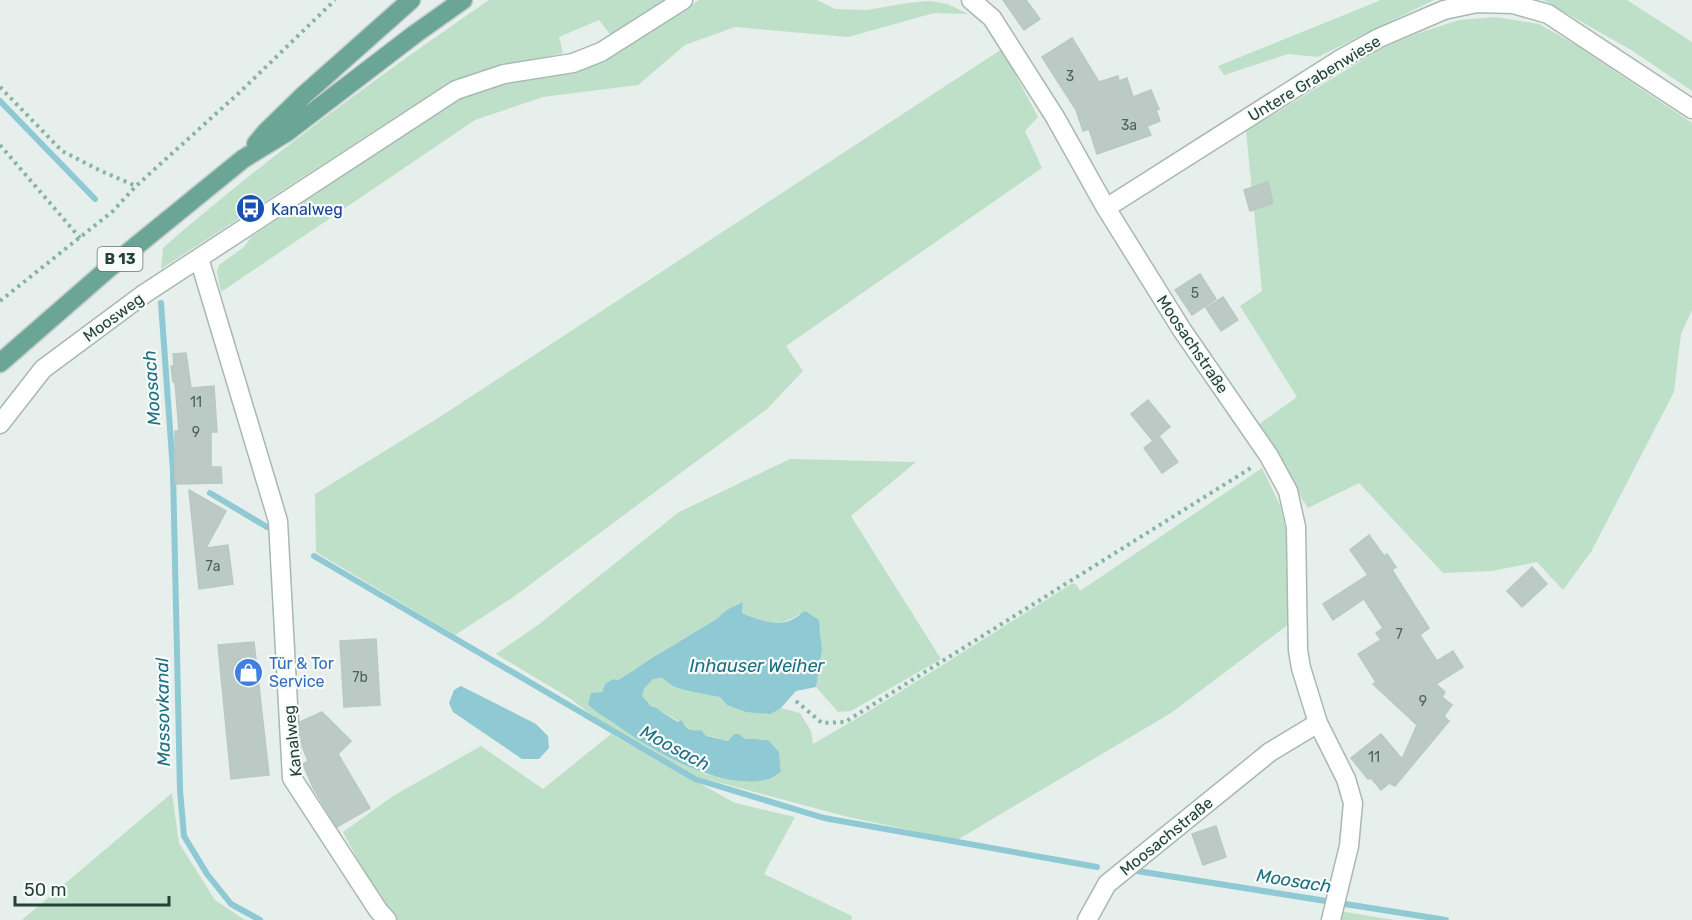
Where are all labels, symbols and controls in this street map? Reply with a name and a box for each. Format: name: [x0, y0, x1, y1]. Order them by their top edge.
street label: Untere Grabenwiese: [1245, 31, 1384, 126]
house number: 3: [1066, 68, 1074, 85]
house number: 3a: [1121, 117, 1137, 134]
bus stop icon: Kanalweg: [234, 193, 266, 225]
place label: Kanalweg: [271, 200, 343, 219]
road number: B 13: [98, 247, 142, 271]
house number: 5: [1191, 285, 1199, 302]
street label: Moosweg: [79, 289, 147, 346]
street label: Moosachstraße: [1153, 292, 1232, 397]
water label: Moosach: [138, 350, 166, 426]
house number: 11: [190, 394, 202, 411]
house number: 9: [192, 424, 200, 441]
house number: 7a: [206, 558, 220, 575]
house number: 7: [1395, 626, 1403, 643]
place label: Tür & Tor Service: [269, 654, 334, 691]
water label: Inhauser Weiher: [690, 655, 825, 677]
shop icon: Tür & Tor Service: [232, 656, 264, 688]
water label: Massovkanal: [151, 657, 175, 767]
house number: 7b: [352, 669, 368, 686]
house number: 9: [1419, 693, 1427, 710]
street label: Kanalweg: [279, 704, 306, 778]
water label: Moosach: [636, 721, 714, 775]
house number: 11: [1368, 749, 1380, 766]
street label: Moosachstraße: [1116, 793, 1217, 880]
water label: Moosach: [1255, 864, 1333, 898]
scale bar: [15, 869, 170, 907]
text: 50 m: [24, 879, 67, 901]

